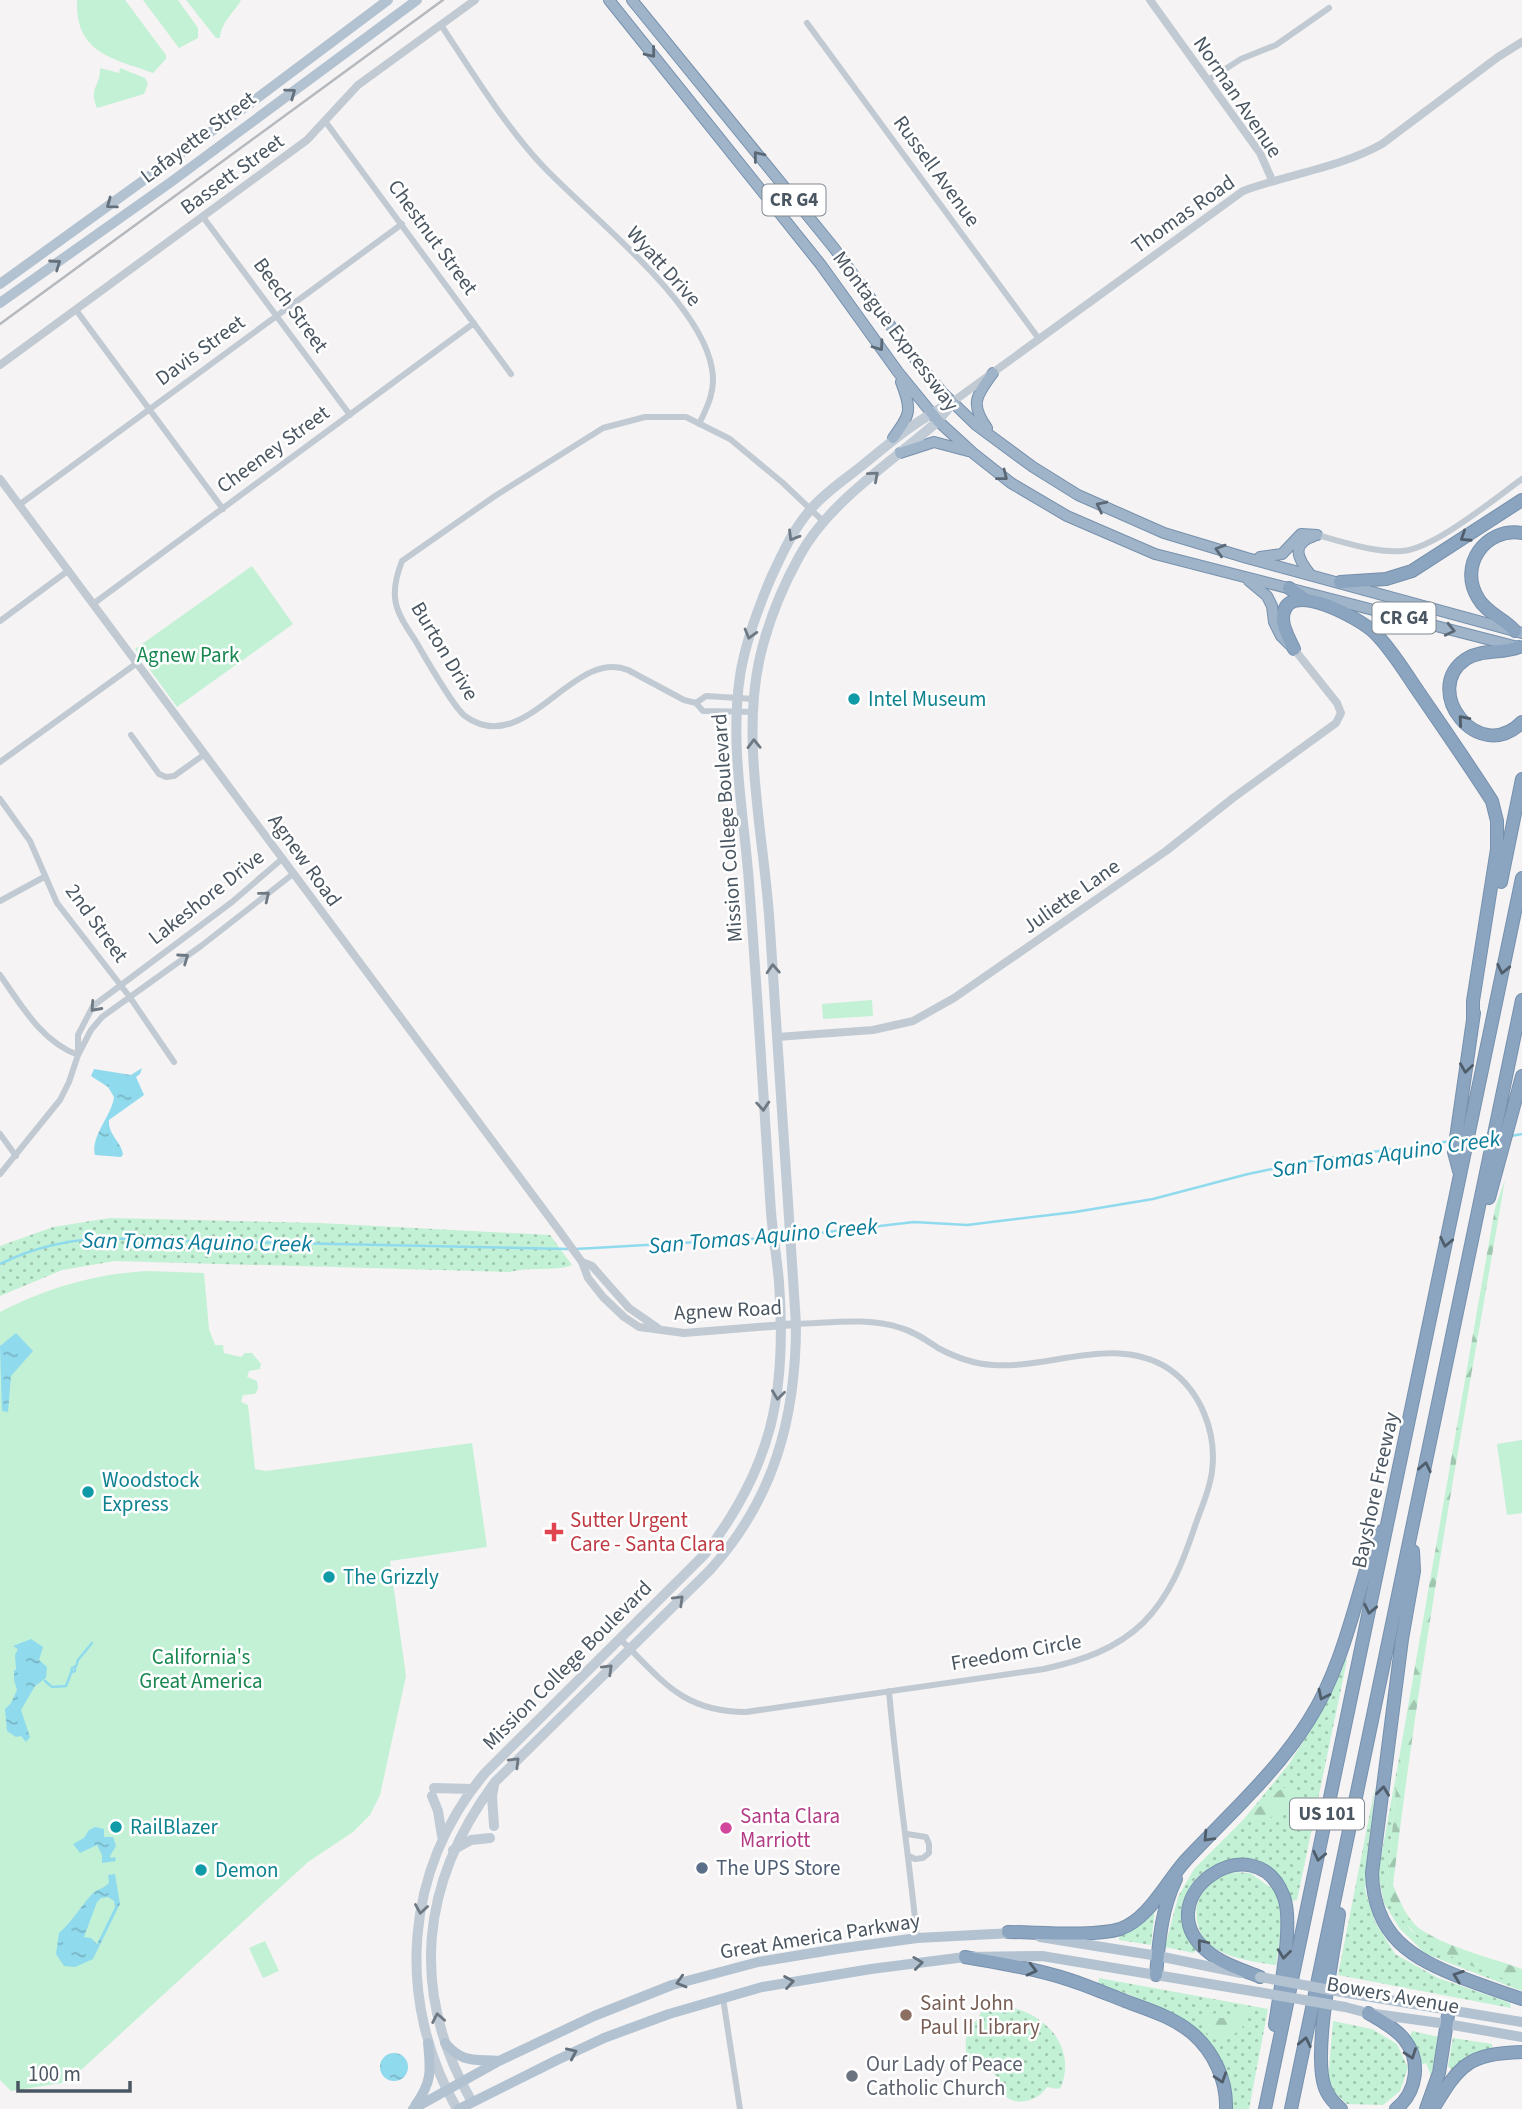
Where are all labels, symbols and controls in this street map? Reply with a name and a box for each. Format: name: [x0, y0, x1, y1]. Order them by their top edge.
street label: Norman Avenue: [1186, 30, 1290, 164]
one-way arrow: [643, 46, 656, 58]
street label: Lafayette Street: [134, 84, 262, 190]
one-way arrow: [283, 89, 296, 101]
street label: Russell Avenue: [886, 109, 988, 233]
street label: Bassett Street: [174, 126, 290, 222]
one-way arrow: [754, 152, 767, 164]
street label: Thomas Road: [1125, 167, 1241, 261]
street label: Chestnut Street: [381, 173, 485, 301]
road number: CR G4: [762, 184, 826, 216]
one-way arrow: [106, 196, 119, 208]
street label: Wyatt Drive: [620, 219, 708, 313]
street label: Montague Expressway: [826, 245, 966, 418]
street label: Beech Street: [246, 251, 336, 359]
one-way arrow: [48, 260, 61, 272]
street label: Davis Street: [149, 307, 251, 393]
one-way arrow: [870, 338, 883, 351]
street label: Cheeney Street: [210, 398, 336, 500]
one-way arrow: [995, 468, 1007, 481]
one-way arrow: [865, 472, 878, 484]
one-way arrow: [1096, 500, 1108, 514]
one-way arrow: [789, 528, 802, 541]
one-way arrow: [1460, 529, 1473, 541]
one-way arrow: [1215, 543, 1227, 558]
street label: Burton Drive: [404, 596, 486, 706]
road number: CR G4: [1372, 603, 1436, 634]
one-way arrow: [1444, 622, 1456, 637]
one-way arrow: [744, 628, 758, 640]
park label: Agnew Park: [137, 640, 240, 670]
place label: Intel Museum: [868, 684, 987, 714]
marker: Intel Museum: [846, 691, 862, 707]
street label: Mission College Boulevard: [704, 713, 750, 943]
one-way arrow: [1459, 715, 1471, 728]
one-way arrow: [746, 738, 762, 748]
street label: Agnew Road: [261, 807, 349, 913]
street label: Lakeshore Drive: [142, 842, 270, 952]
street label: Juliette Lane: [1016, 851, 1126, 941]
street label: 2nd Street: [58, 878, 136, 968]
one-way arrow: [257, 892, 269, 905]
one-way arrow: [176, 954, 189, 966]
one-way arrow: [765, 963, 780, 974]
one-way arrow: [1497, 963, 1512, 975]
one-way arrow: [90, 999, 103, 1012]
one-way arrow: [1458, 1062, 1473, 1074]
one-way arrow: [755, 1101, 770, 1112]
water label: San Tomas Aquino Creek: [1270, 1121, 1503, 1186]
water label: San Tomas Aquino Creek: [647, 1209, 880, 1262]
water label: San Tomas Aquino Creek: [82, 1223, 313, 1261]
one-way arrow: [1440, 1236, 1455, 1248]
street label: Agnew Road: [673, 1292, 783, 1328]
one-way arrow: [770, 1389, 785, 1401]
street label: Bayshore Freeway: [1344, 1409, 1406, 1571]
one-way arrow: [1417, 1461, 1432, 1473]
place label: Woodstock Express: [102, 1465, 200, 1519]
marker: Woodstock Express: [80, 1484, 96, 1500]
place label: Sutter Urgent Care - Santa Clara: [570, 1505, 725, 1559]
marker: Sutter Urgent Care - Santa Clara: [544, 1522, 564, 1542]
place label: The Grizzly: [343, 1562, 439, 1592]
marker: The Grizzly: [321, 1569, 337, 1585]
street label: Mission College Boulevard: [475, 1573, 659, 1757]
one-way arrow: [670, 1596, 683, 1609]
one-way arrow: [1363, 1603, 1378, 1615]
street label: Freedom Circle: [948, 1626, 1084, 1678]
park label: California's Great America: [139, 1642, 263, 1696]
one-way arrow: [600, 1665, 613, 1678]
one-way arrow: [1317, 1688, 1331, 1700]
one-way arrow: [506, 1758, 519, 1771]
one-way arrow: [1375, 1786, 1390, 1797]
road number: US 101: [1290, 1798, 1364, 1830]
place label: Santa Clara Marriott: [740, 1801, 840, 1855]
place label: RailBlazer: [130, 1812, 218, 1842]
marker: RailBlazer: [108, 1819, 124, 1835]
marker: Santa Clara Marriott: [718, 1820, 734, 1836]
one-way arrow: [1203, 1829, 1216, 1842]
one-way arrow: [1312, 1850, 1327, 1862]
place label: The UPS Store: [716, 1853, 840, 1883]
place label: Demon: [215, 1855, 279, 1885]
marker: The UPS Store: [694, 1860, 710, 1876]
marker: Demon: [193, 1862, 209, 1878]
one-way arrow: [414, 1903, 429, 1915]
street label: Great America Parkway: [718, 1905, 922, 1967]
one-way arrow: [1198, 1939, 1210, 1952]
one-way arrow: [1277, 1949, 1292, 1960]
one-way arrow: [912, 1955, 924, 1970]
one-way arrow: [1026, 1962, 1038, 1976]
street label: Bowers Avenue: [1324, 1969, 1462, 2021]
one-way arrow: [1452, 1970, 1464, 1984]
one-way arrow: [676, 1974, 688, 1989]
one-way arrow: [783, 1975, 795, 1990]
place label: Saint John Paul II Library: [920, 1988, 1040, 2042]
marker: Saint John Paul II Library: [898, 2007, 914, 2023]
one-way arrow: [431, 2012, 446, 2024]
one-way arrow: [1296, 2036, 1311, 2048]
one-way arrow: [565, 2047, 577, 2061]
one-way arrow: [1403, 2048, 1417, 2060]
place label: Our Lady of Peace Catholic Church: [866, 2049, 1023, 2103]
scale bar: [18, 2050, 130, 2094]
text: 100 m: [28, 2059, 81, 2089]
marker: Our Lady of Peace Catholic Church: [844, 2068, 860, 2084]
one-way arrow: [1213, 2071, 1227, 2083]

